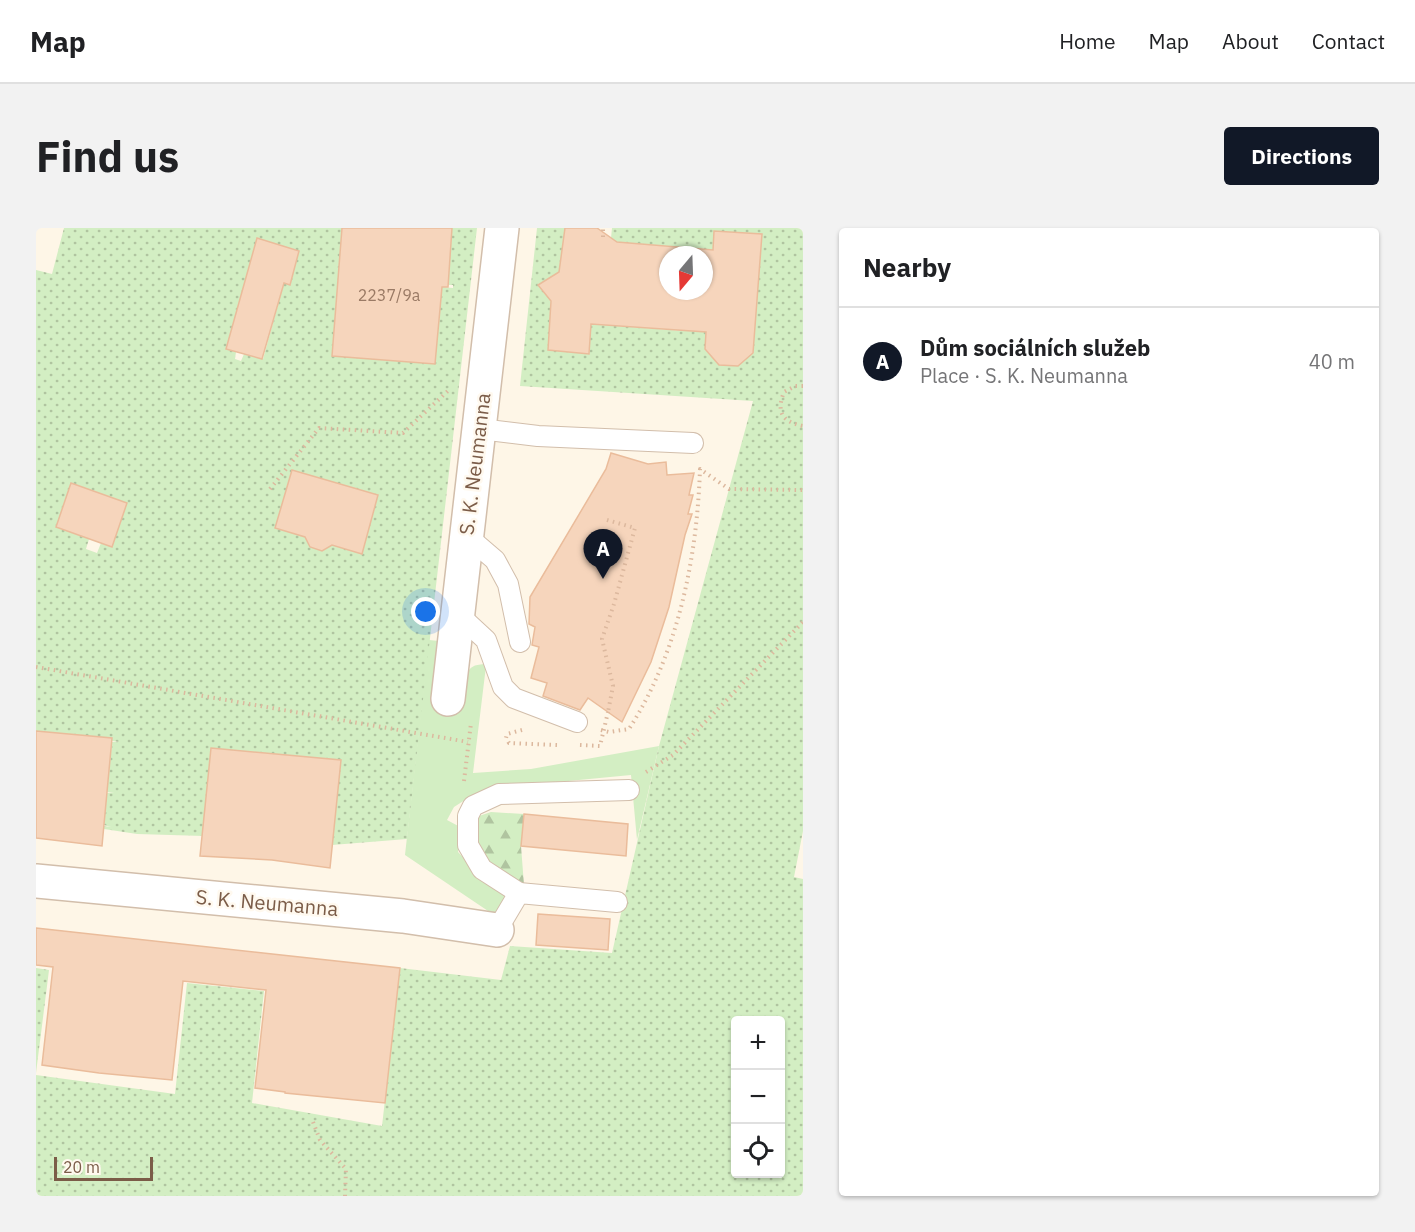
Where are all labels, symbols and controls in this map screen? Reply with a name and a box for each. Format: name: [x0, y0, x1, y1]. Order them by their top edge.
text: Map: [30, 23, 86, 60]
text: Home: [1059, 27, 1116, 55]
text: Map: [1149, 27, 1189, 55]
text: About: [1222, 27, 1279, 55]
text: Contact: [1312, 27, 1385, 55]
button: Directions: [1224, 127, 1379, 185]
text: Find us: [36, 129, 179, 184]
north arrow: [659, 246, 713, 300]
text: Nearby: [863, 250, 951, 284]
house number: 2237/9a: [358, 285, 421, 305]
text: Dům sociálních služeb: [920, 333, 1150, 362]
text: A: [876, 348, 889, 375]
text: 40 m: [1309, 348, 1355, 375]
text: Place · S. K. Neumanna: [920, 362, 1128, 389]
street label: S. K. Neumanna: [452, 391, 497, 536]
pin: A: [584, 530, 622, 579]
your location: [411, 597, 440, 626]
street label: S. K. Neumanna: [195, 883, 340, 922]
map controls: [731, 1016, 785, 1178]
button: +: [731, 1016, 785, 1070]
button: −: [731, 1070, 785, 1124]
button: locate: [731, 1124, 785, 1178]
scale bar: [54, 1154, 153, 1182]
text: 20 m: [63, 1157, 100, 1177]

